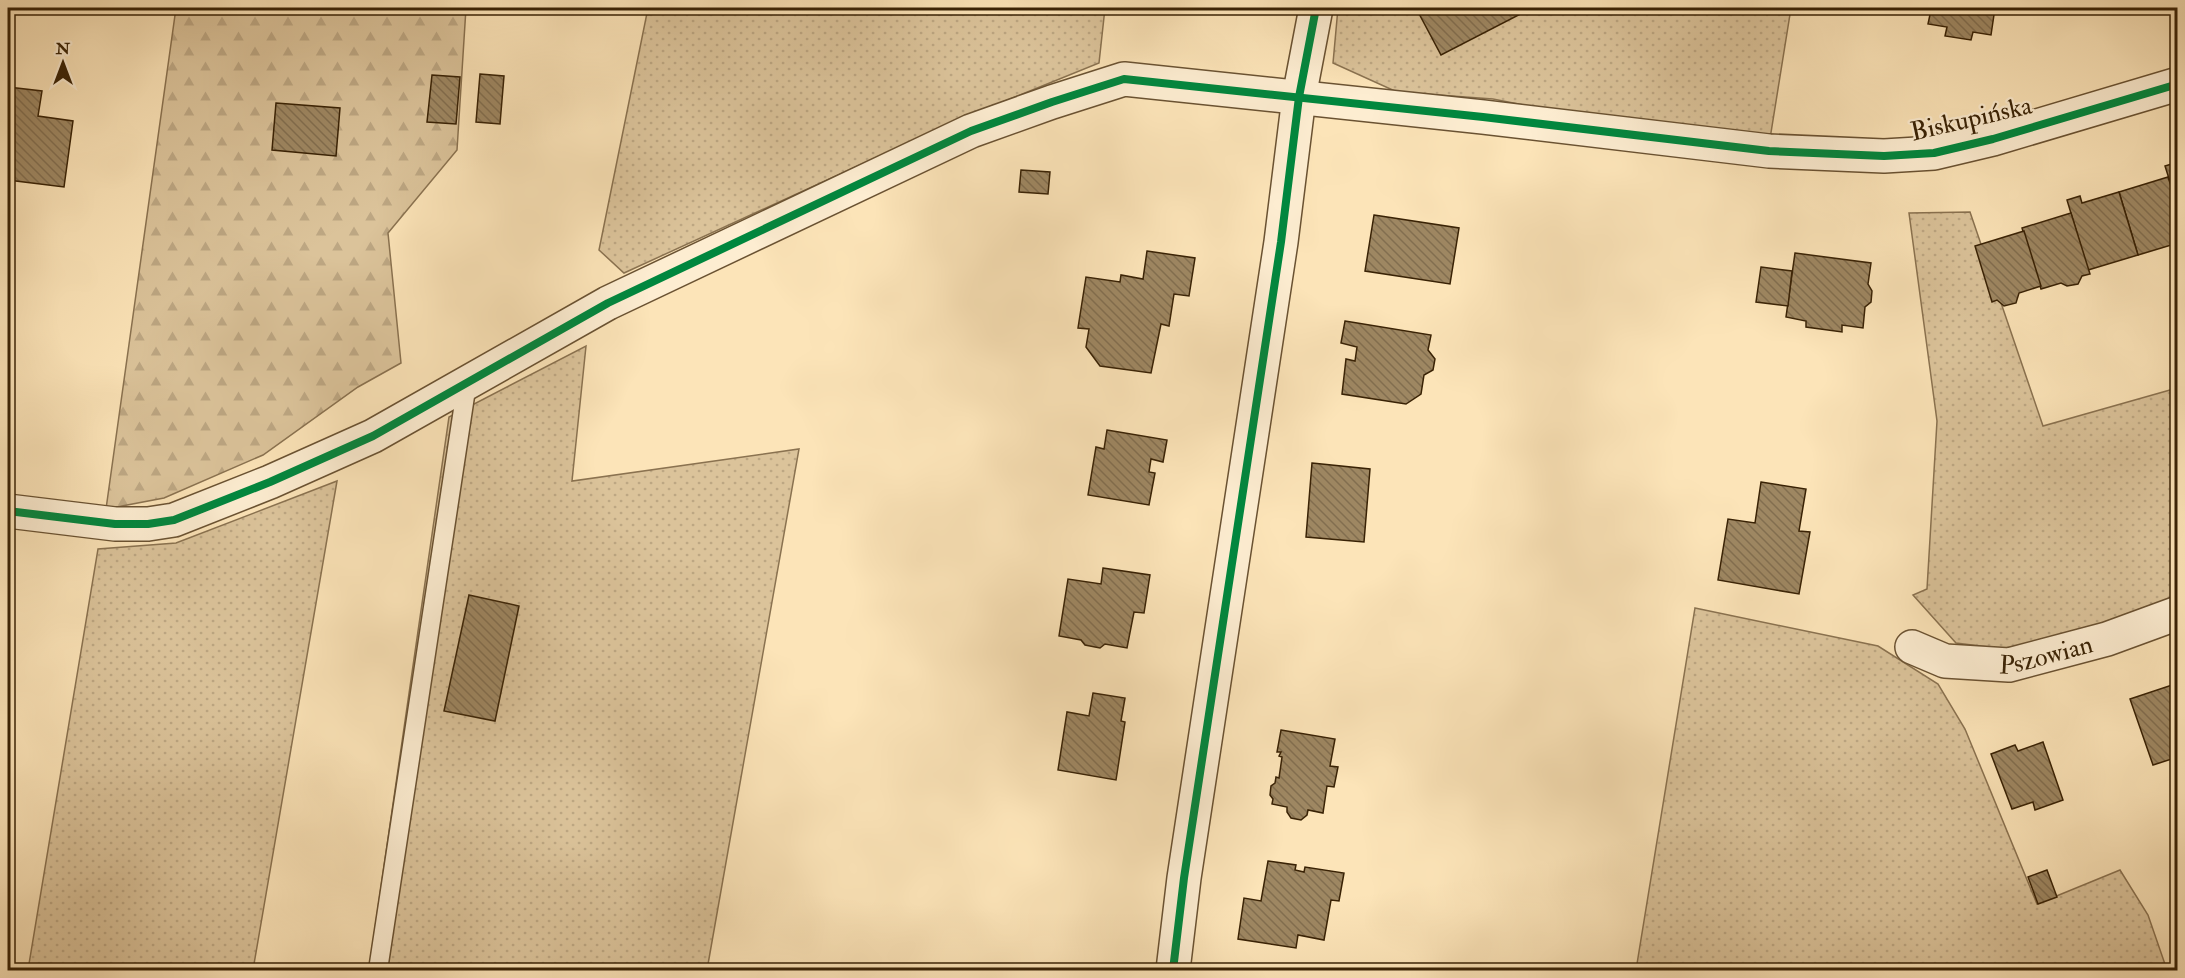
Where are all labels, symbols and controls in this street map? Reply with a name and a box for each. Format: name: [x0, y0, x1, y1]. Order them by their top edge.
north arrow: [33, 33, 93, 93]
text: N: [55, 39, 71, 59]
street label: Biskupińska: [1907, 89, 2036, 149]
street label: Pszowian: [1998, 628, 2096, 682]

